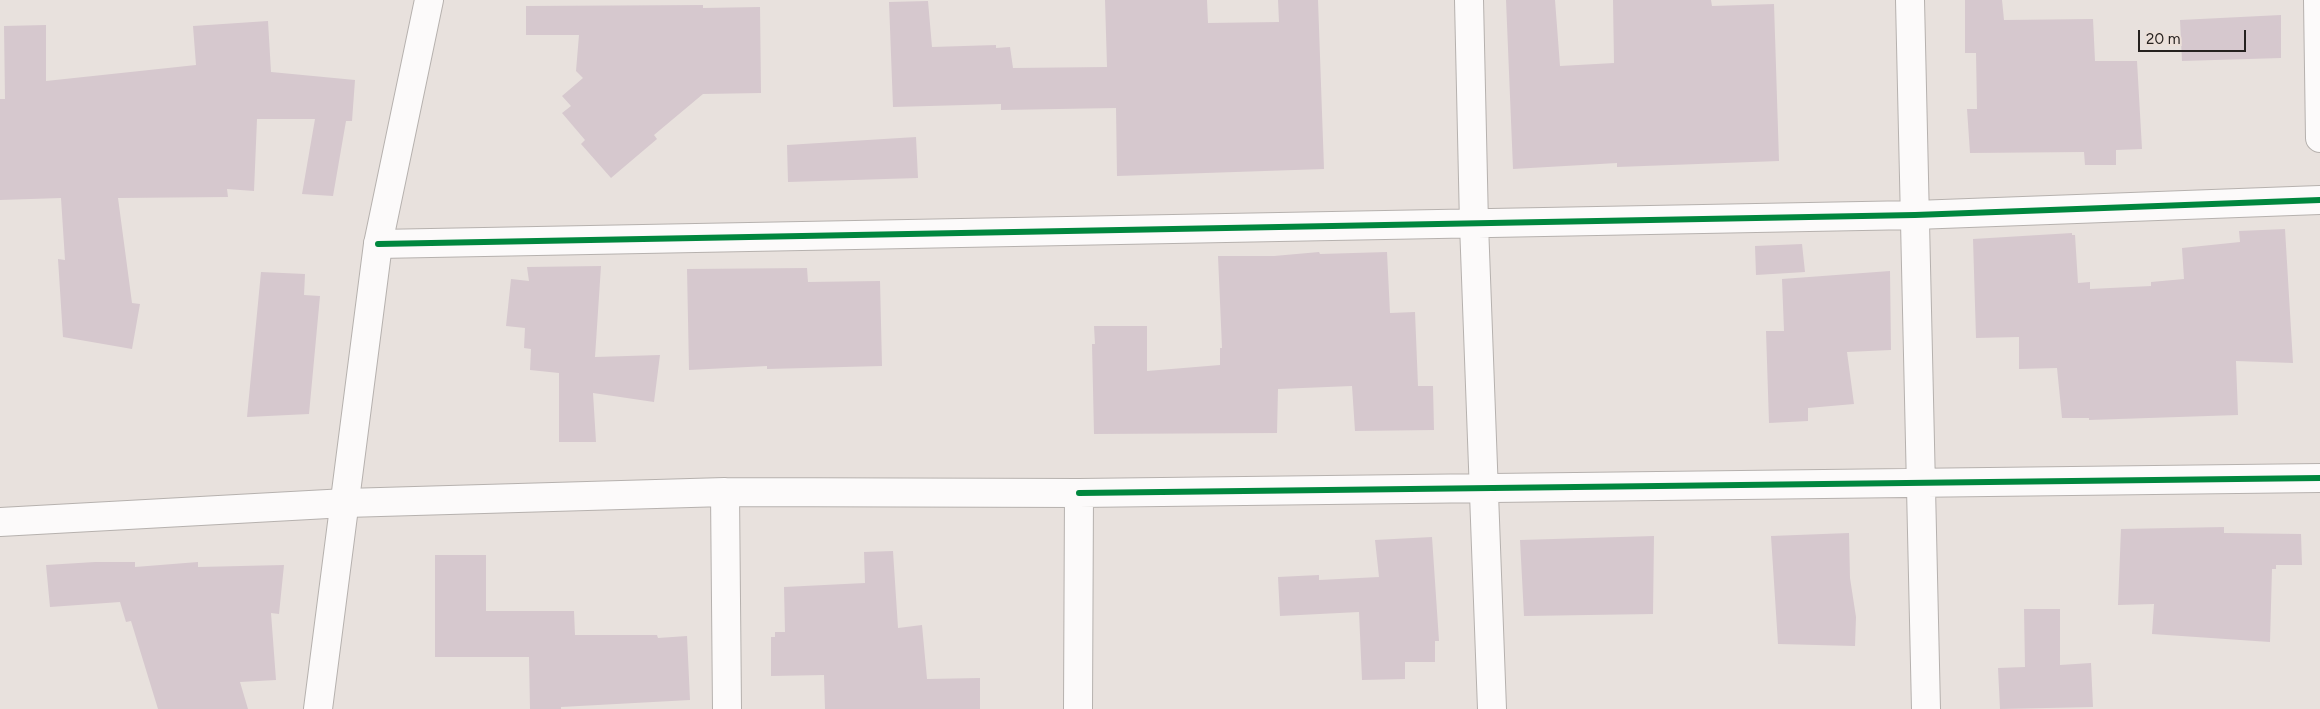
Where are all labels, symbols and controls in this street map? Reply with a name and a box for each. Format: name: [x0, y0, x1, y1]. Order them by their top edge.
scale bar: [2140, 20, 2248, 52]
text: 20 m: [2146, 30, 2180, 48]

